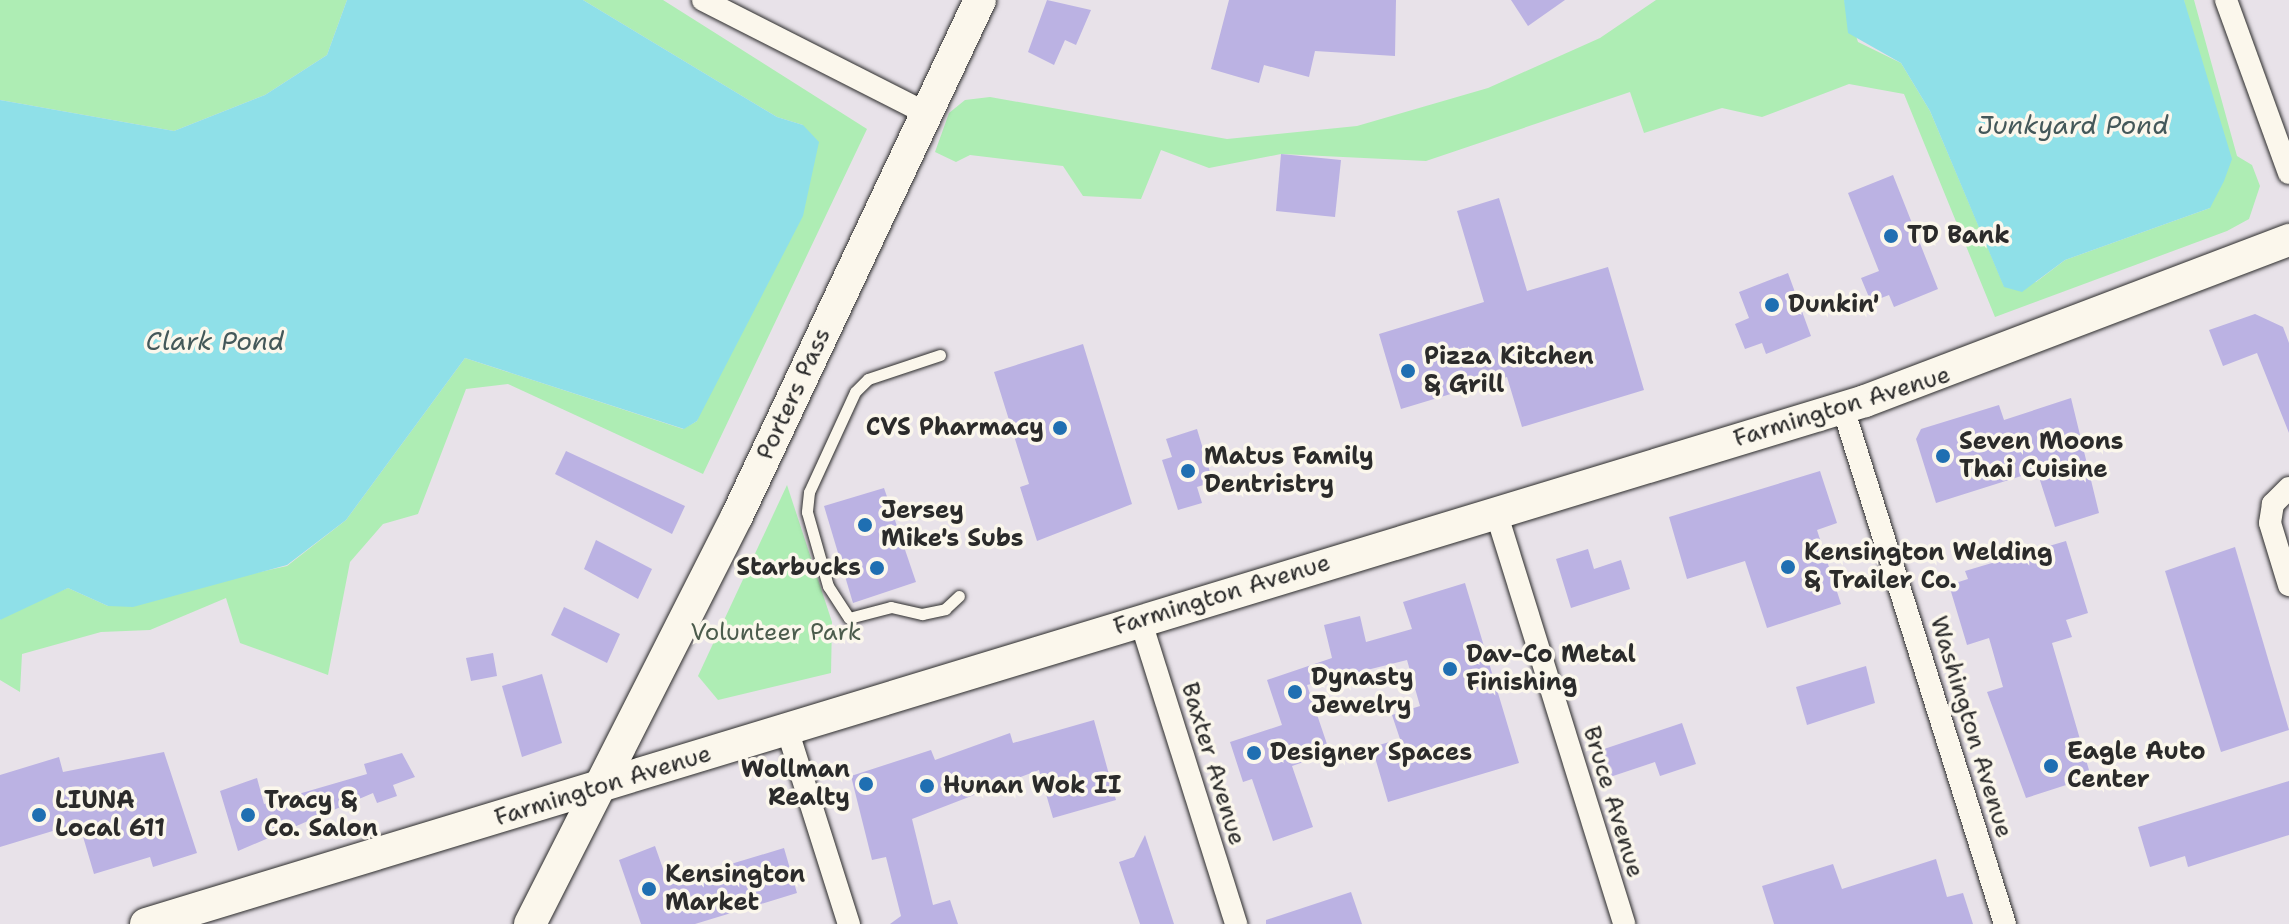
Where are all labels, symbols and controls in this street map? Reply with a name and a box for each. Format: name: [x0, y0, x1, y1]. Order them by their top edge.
water label: Junkyard Pond: [1977, 109, 2169, 141]
place label: TD Bank: [1907, 222, 2010, 250]
marker: TD Bank: [1882, 227, 1900, 245]
place label: Dunkin': [1788, 291, 1879, 319]
marker: Dunkin': [1763, 296, 1781, 314]
street label: Porters Pass: [751, 323, 837, 465]
water label: Clark Pond: [146, 325, 284, 357]
place label: Pizza Kitchen & Grill: [1424, 343, 1594, 399]
street label: Farmington Avenue: [1730, 360, 1954, 454]
marker: Pizza Kitchen & Grill: [1399, 362, 1417, 380]
place label: CVS Pharmacy: [866, 414, 1044, 442]
marker: CVS Pharmacy: [1051, 419, 1069, 437]
place label: Seven Moons Thai Cuisine: [1959, 428, 2124, 484]
place label: Matus Family Dentristry: [1204, 443, 1374, 499]
marker: Seven Moons Thai Cuisine: [1934, 447, 1952, 465]
marker: Matus Family Dentristry: [1179, 462, 1197, 480]
place label: Jersey Mike's Subs: [881, 497, 1023, 553]
marker: Jersey Mike's Subs: [856, 516, 874, 534]
place label: Kensington Welding & Trailer Co.: [1804, 539, 2053, 595]
street label: Farmington Avenue: [1110, 548, 1334, 642]
place label: Starbucks: [736, 554, 861, 582]
marker: Kensington Welding & Trailer Co.: [1779, 558, 1797, 576]
marker: Starbucks: [868, 559, 886, 577]
street label: Washington Avenue: [1924, 613, 2018, 841]
park label: Volunteer Park: [690, 619, 862, 647]
place label: Dav-Co Metal Finishing: [1466, 641, 1636, 697]
marker: Dav-Co Metal Finishing: [1441, 660, 1459, 678]
place label: Dynasty Jewelry: [1311, 664, 1414, 720]
street label: Baxter Avenue: [1175, 679, 1251, 849]
marker: Dynasty Jewelry: [1286, 683, 1304, 701]
street label: Bruce Avenue: [1576, 723, 1650, 881]
place label: Eagle Auto Center: [2067, 738, 2206, 794]
street label: Farmington Avenue: [491, 739, 715, 833]
place label: Designer Spaces: [1270, 739, 1472, 767]
marker: Designer Spaces: [1245, 744, 1263, 762]
place label: Wollman Realty: [741, 756, 850, 812]
marker: Eagle Auto Center: [2042, 757, 2060, 775]
place label: Hunan Wok II: [943, 772, 1122, 800]
marker: Wollman Realty: [857, 775, 875, 793]
marker: Hunan Wok II: [918, 777, 936, 795]
place label: LIUNA Local 611: [55, 787, 165, 843]
place label: Tracy & Co. Salon: [264, 787, 378, 843]
marker: LIUNA Local 611: [30, 806, 48, 824]
marker: Tracy & Co. Salon: [239, 806, 257, 824]
place label: Kensington Market: [665, 861, 805, 917]
marker: Kensington Market: [640, 880, 658, 898]

